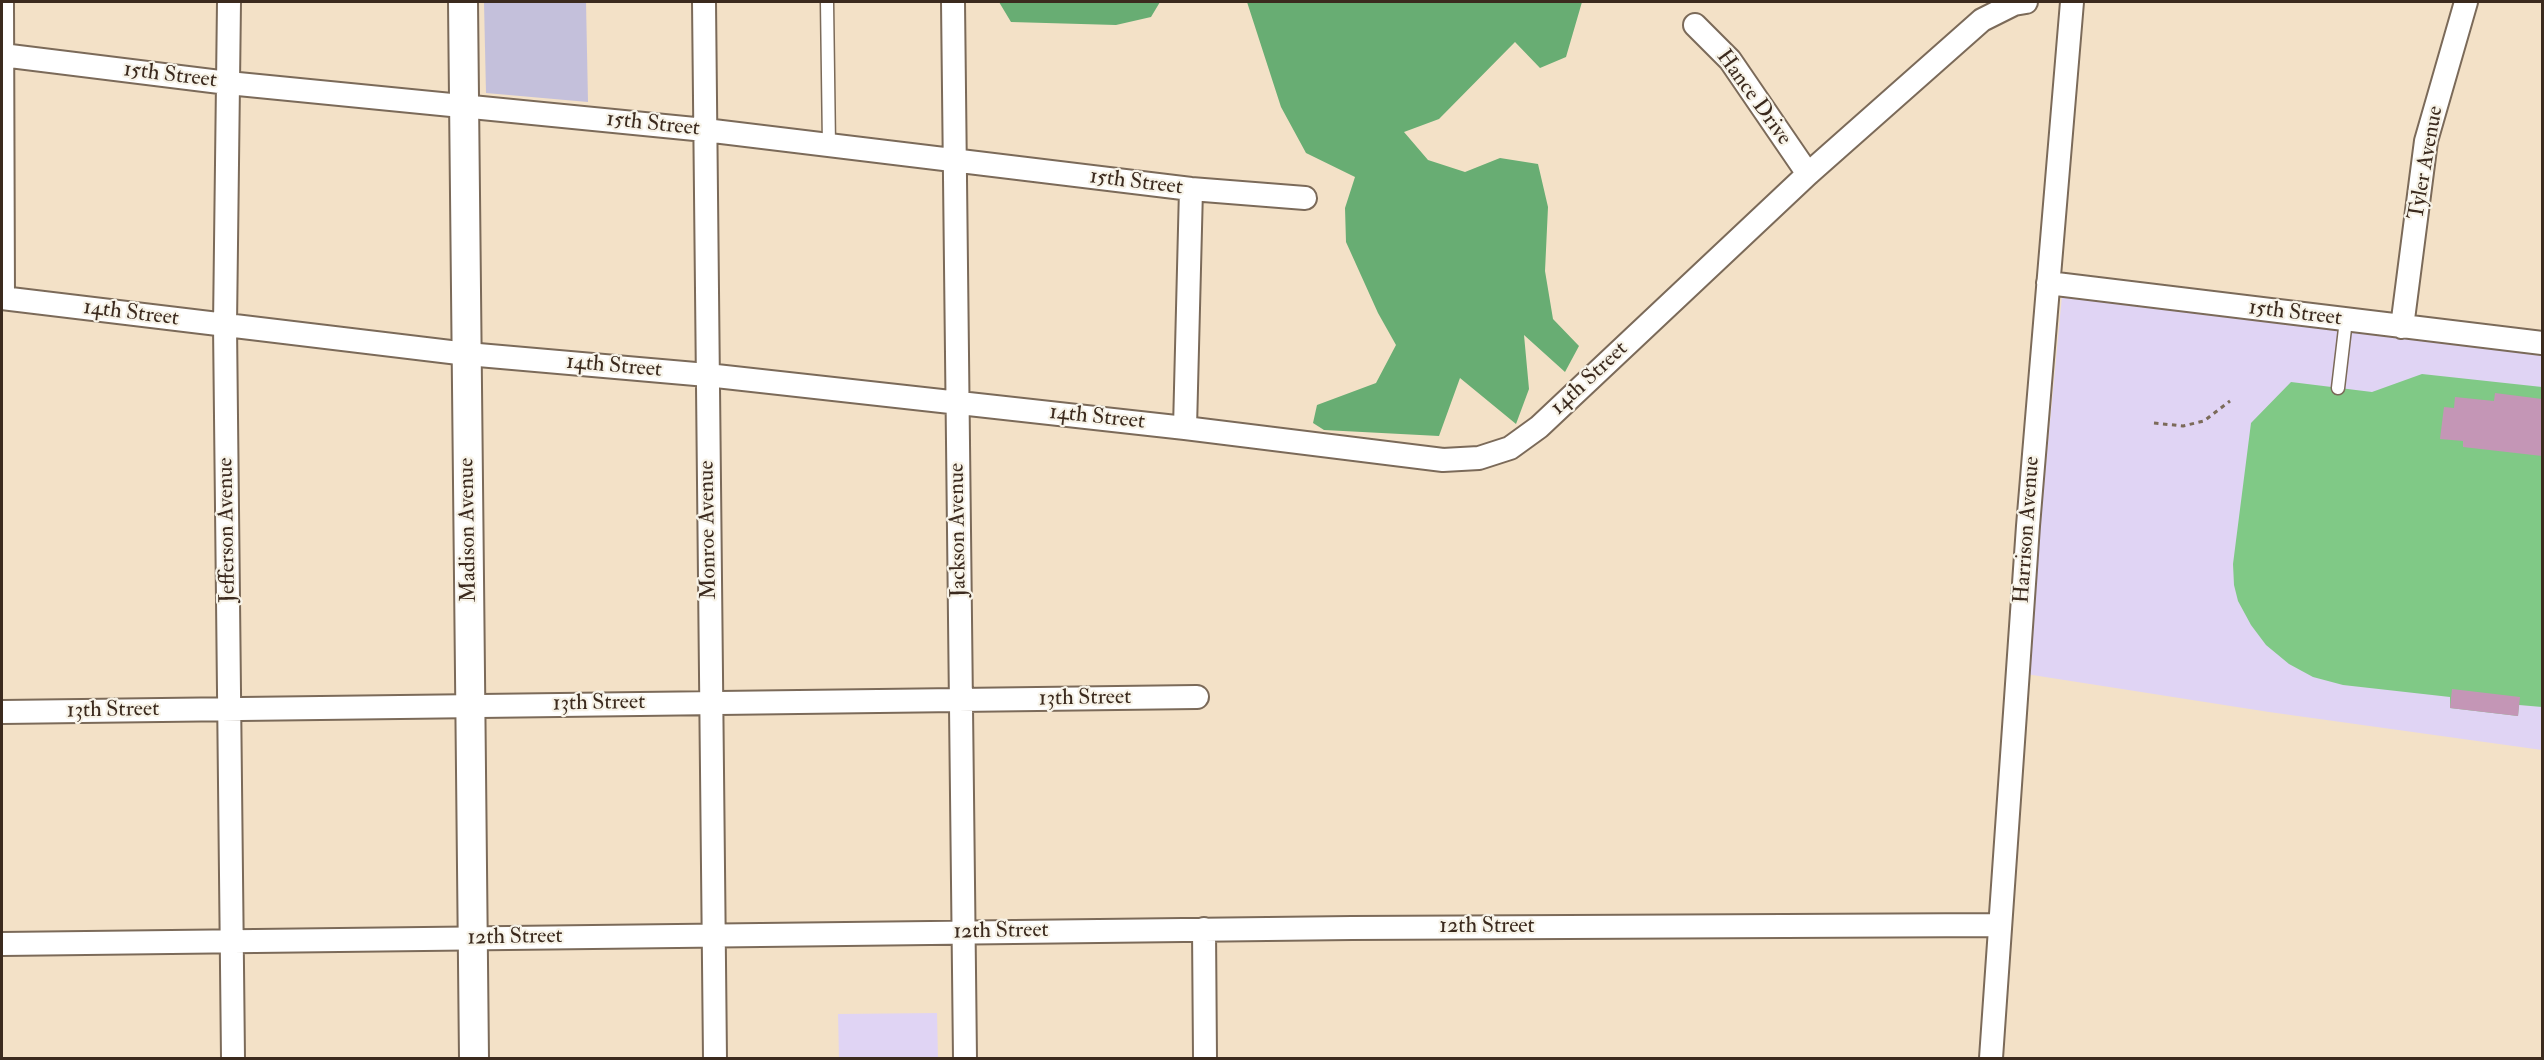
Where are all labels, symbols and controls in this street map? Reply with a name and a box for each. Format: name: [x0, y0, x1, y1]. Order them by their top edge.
street label: Hance Drive: [1710, 45, 1796, 151]
street label: 15th Street: [122, 57, 218, 95]
street label: Tyler Avenue: [2404, 104, 2450, 222]
street label: 15th Street: [605, 107, 701, 143]
street label: 15th Street: [1088, 164, 1184, 202]
street label: 14th Street: [82, 295, 180, 333]
street label: 15th Street: [2247, 295, 2343, 333]
street label: 14th Street: [1546, 337, 1634, 421]
street label: 14th Street: [565, 350, 663, 384]
street label: 14th Street: [1048, 400, 1146, 436]
street label: Harrison Avenue: [2010, 456, 2046, 604]
street label: Jefferson Avenue: [214, 457, 242, 603]
street label: Madison Avenue: [455, 457, 483, 603]
street label: Monroe Avenue: [695, 460, 723, 600]
street label: Jackson Avenue: [945, 463, 973, 597]
street label: 13th Street: [1038, 685, 1132, 713]
street label: 13th Street: [552, 690, 646, 718]
street label: 13th Street: [66, 697, 160, 725]
street label: 12th Street: [1439, 914, 1535, 940]
street label: 12th Street: [953, 918, 1049, 946]
street label: 12th Street: [467, 924, 563, 952]

